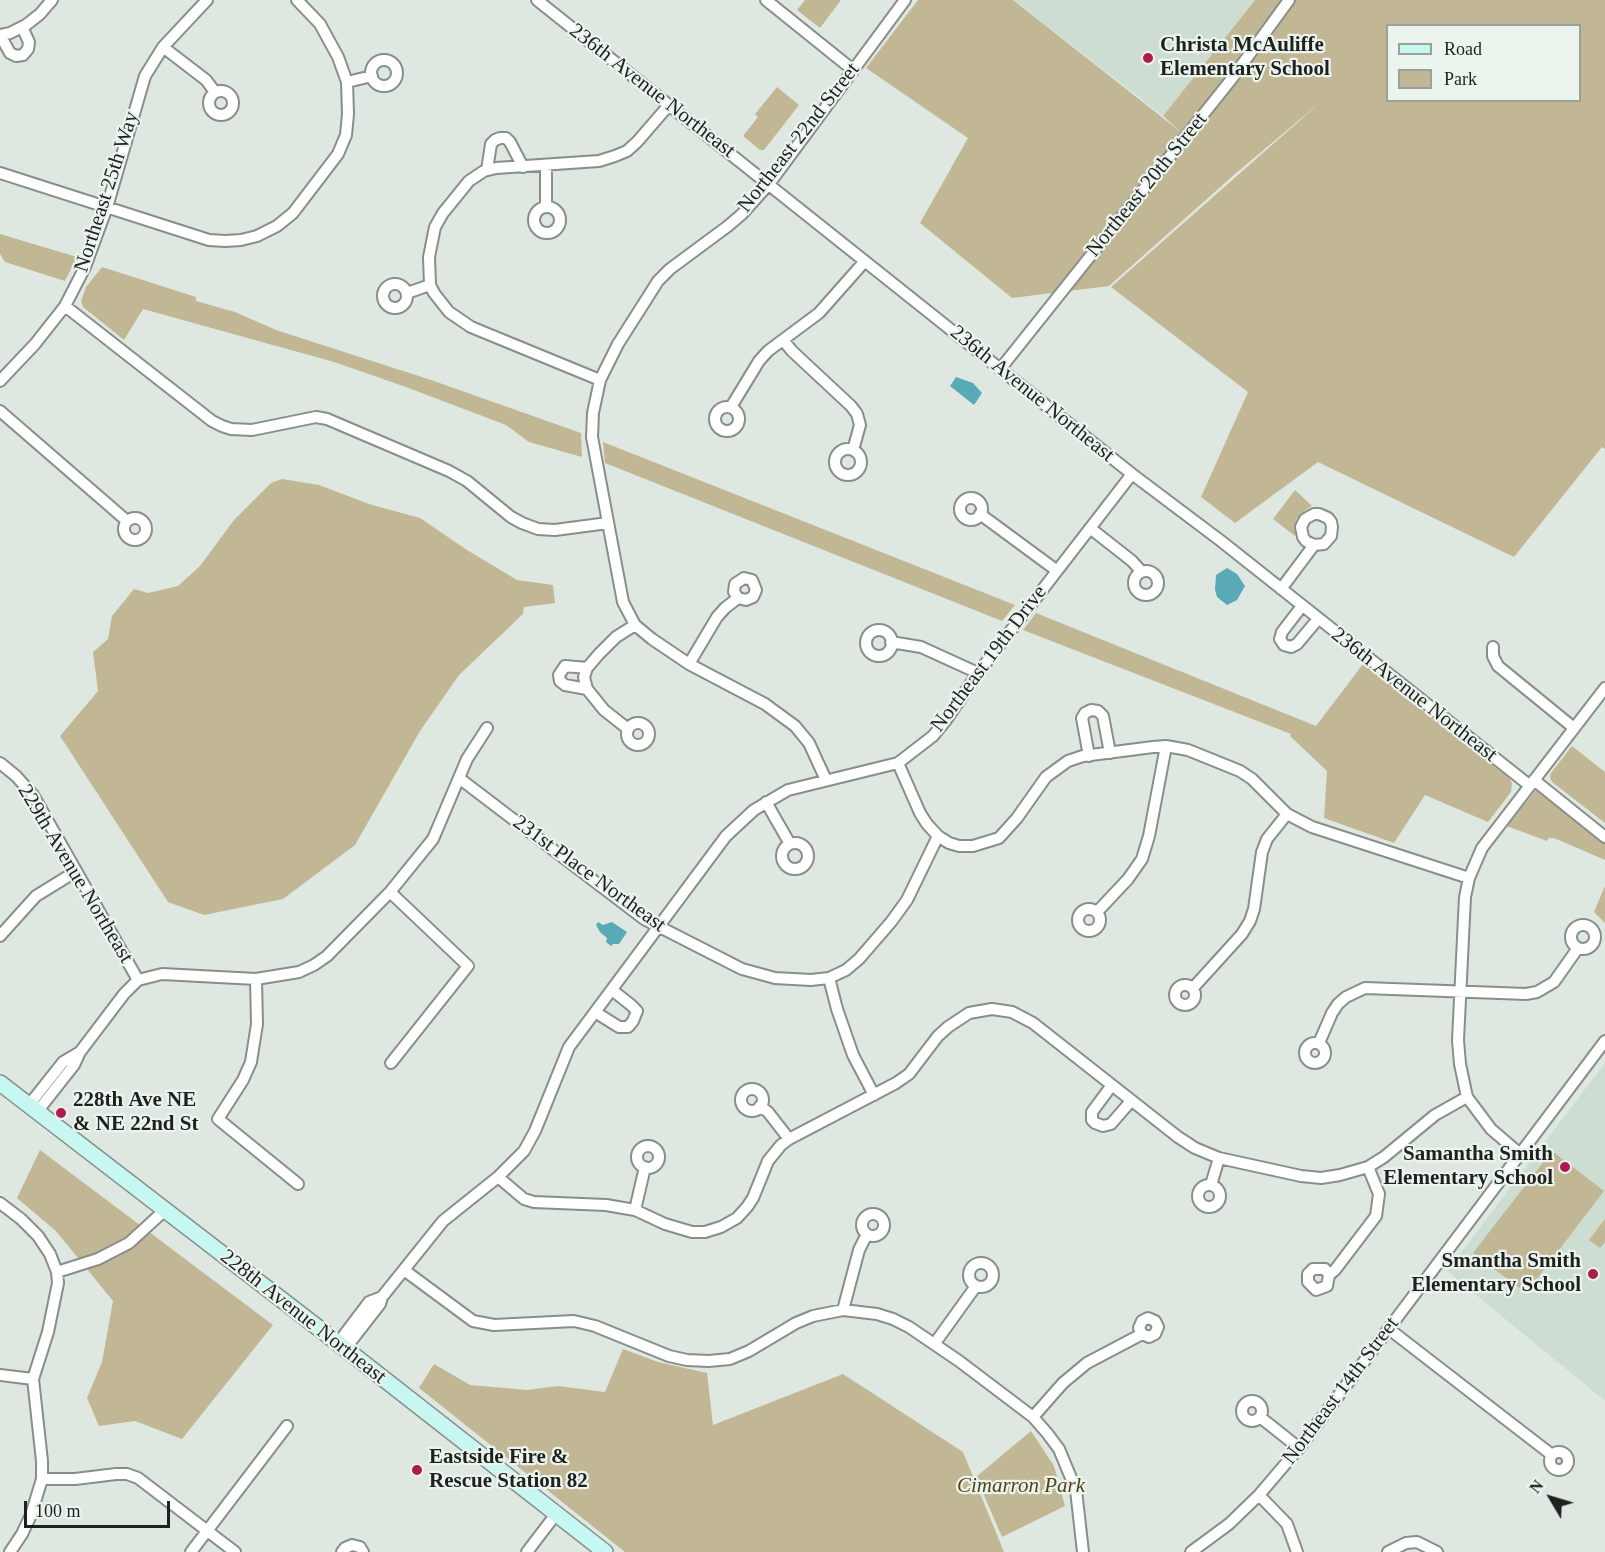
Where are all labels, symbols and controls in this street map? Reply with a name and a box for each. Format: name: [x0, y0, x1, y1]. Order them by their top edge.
street label: 236th Avenue Northeast: [564, 18, 740, 164]
legend: [1386, 24, 1581, 102]
place label: Christa McAuliffe Elementary School: [1160, 33, 1330, 83]
text: Road: [1444, 39, 1482, 59]
marker: Christa McAuliffe Elementary School: [1141, 51, 1155, 65]
street label: Northeast 22nd Street: [733, 58, 865, 218]
text: Park: [1444, 69, 1477, 89]
street label: Northeast 25th Way: [69, 108, 145, 276]
street label: Northeast 20th Street: [1081, 108, 1213, 262]
street label: 236th Avenue Northeast: [945, 320, 1119, 468]
street label: Northeast 19th Drive: [926, 581, 1052, 737]
street label: 236th Avenue Northeast: [1326, 622, 1502, 768]
street label: 229th Avenue Northeast: [12, 780, 138, 968]
street label: 231st Place Northeast: [508, 810, 670, 938]
place label: 228th Ave NE & NE 22nd St: [73, 1088, 198, 1138]
marker: 228th Ave NE & NE 22nd St: [54, 1106, 68, 1120]
place label: Samantha Smith Elementary School: [1383, 1142, 1553, 1192]
marker: Samantha Smith Elementary School: [1558, 1160, 1572, 1174]
street label: 228th Avenue Northeast: [215, 1244, 391, 1390]
place label: Smantha Smith Elementary School: [1411, 1249, 1581, 1299]
marker: Smantha Smith Elementary School: [1586, 1267, 1600, 1281]
street label: Northeast 14th Street: [1277, 1312, 1405, 1470]
place label: Eastside Fire & Rescue Station 82: [429, 1445, 588, 1495]
marker: Eastside Fire & Rescue Station 82: [410, 1463, 424, 1477]
north arrow: [1521, 1468, 1581, 1528]
park label: Cimarron Park: [957, 1473, 1085, 1499]
text: N: [1526, 1477, 1547, 1496]
scale bar: [27, 1489, 172, 1527]
text: 100 m: [35, 1501, 81, 1521]

